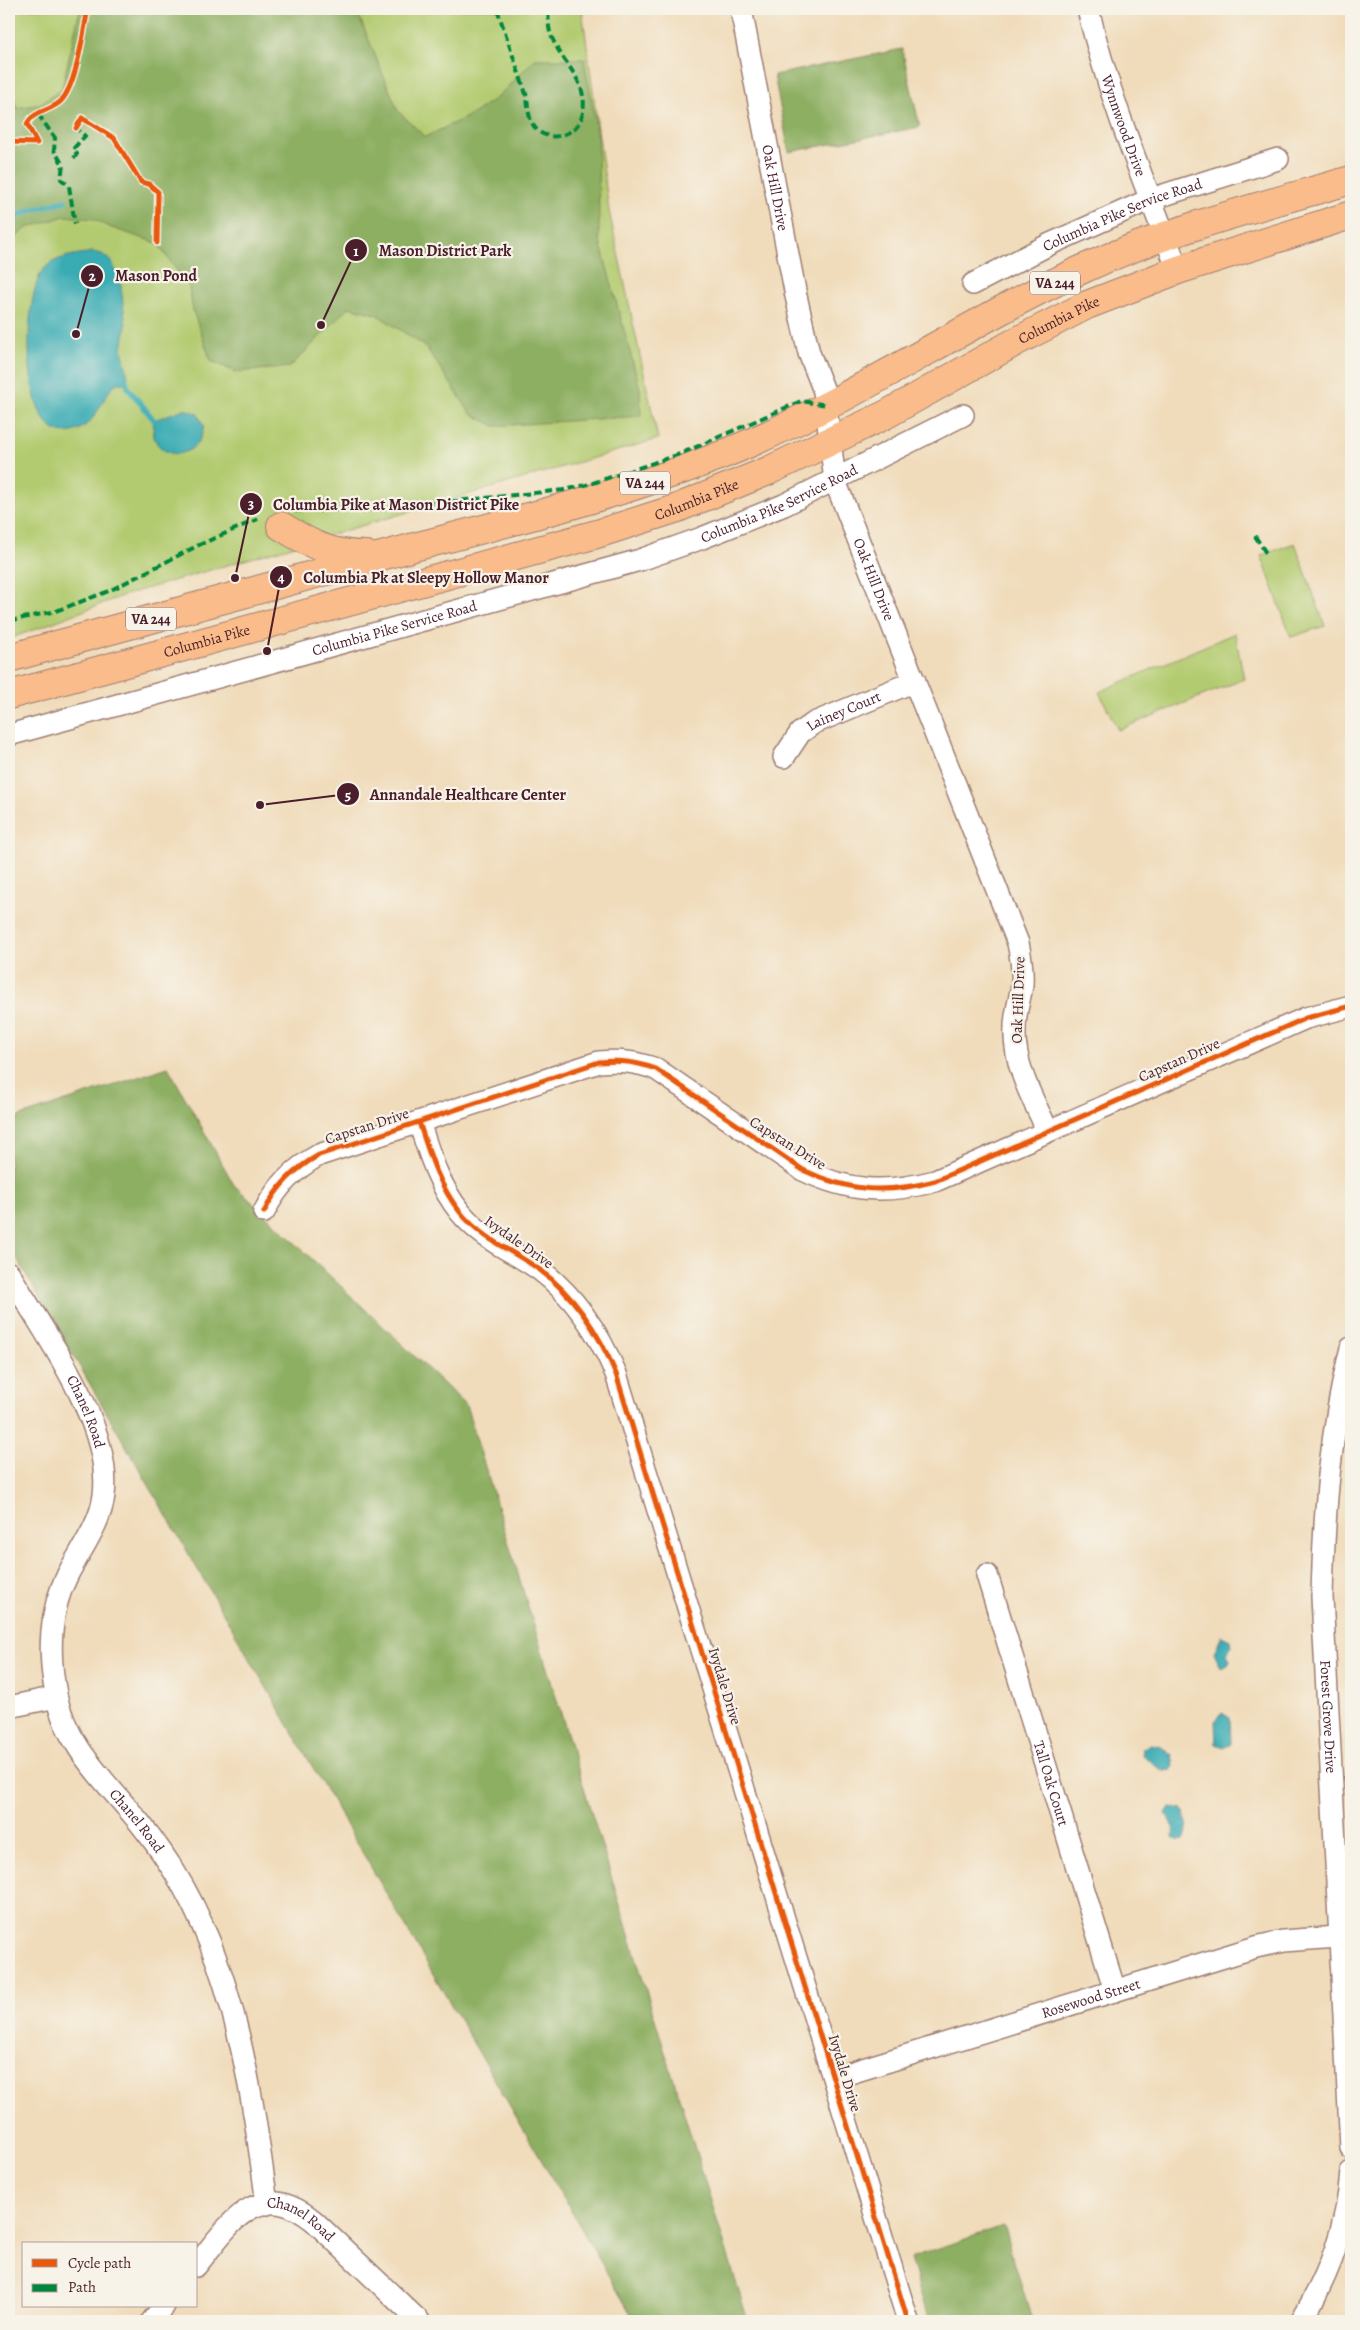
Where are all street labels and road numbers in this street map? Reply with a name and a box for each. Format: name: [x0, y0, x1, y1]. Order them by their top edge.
street label: Wynnwood Drive: [1096, 71, 1151, 180]
street label: Oak Hill Drive: [757, 143, 793, 233]
street label: Columbia Pike Service Road: [1039, 173, 1205, 256]
road number: VA 244: [1030, 272, 1080, 294]
street label: Columbia Pike: [1015, 291, 1103, 349]
street label: Columbia Pike Service Road: [698, 459, 862, 548]
road number: VA 244: [620, 472, 670, 494]
street label: Columbia Pike: [652, 474, 742, 525]
street label: Oak Hill Drive: [849, 535, 899, 624]
street label: Columbia Pike Service Road: [310, 595, 480, 661]
road number: VA 244: [126, 608, 176, 630]
street label: Columbia Pike: [161, 619, 253, 662]
street label: Lainey Court: [802, 686, 884, 735]
street label: Oak Hill Drive: [1006, 956, 1030, 1044]
street label: Capstan Drive: [1135, 1033, 1223, 1087]
street label: Capstan Drive: [322, 1103, 412, 1149]
street label: Capstan Drive: [746, 1111, 830, 1175]
street label: Ivydale Drive: [480, 1211, 558, 1273]
street label: Chanel Road: [62, 1372, 110, 1451]
street label: Ivydale Drive: [704, 1645, 746, 1728]
street label: Forest Grove Drive: [1315, 1660, 1341, 1774]
street label: Tall Oak Court: [1029, 1738, 1074, 1828]
street label: Chanel Road: [105, 1784, 170, 1858]
street label: Rosewood Street: [1039, 1974, 1143, 2023]
street label: Ivydale Drive: [824, 2032, 866, 2115]
street label: Chanel Road: [267, 2193, 340, 2247]

